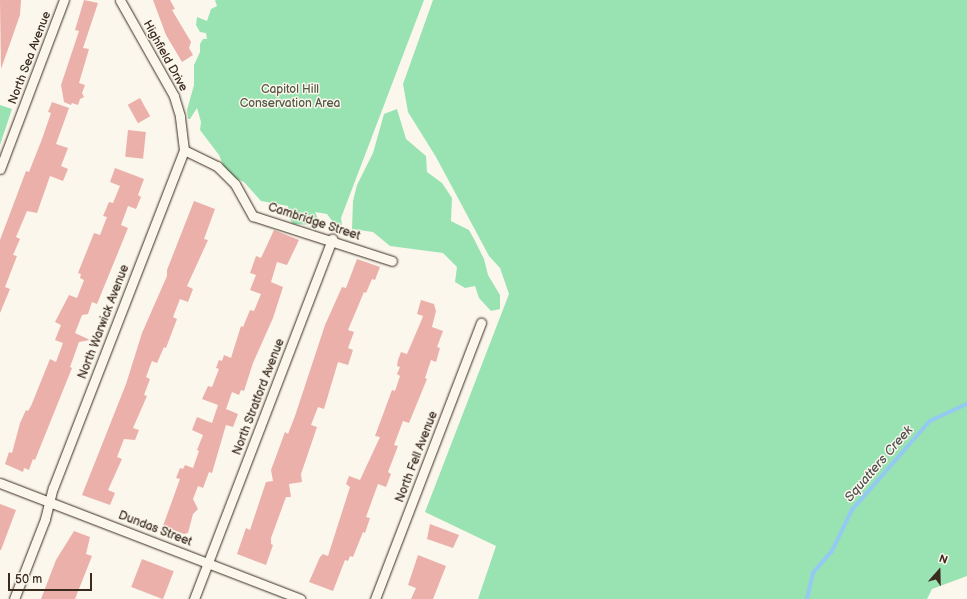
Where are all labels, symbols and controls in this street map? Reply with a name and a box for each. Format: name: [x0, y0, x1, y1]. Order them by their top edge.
street label: North Sea Avenue: [6, 9, 54, 107]
street label: Highfield Drive: [140, 18, 190, 94]
park label: Capitol Hill Conservation Area: [240, 83, 340, 111]
street label: Cambridge Street: [266, 200, 362, 244]
street label: North Warwick Avenue: [75, 263, 133, 381]
street label: North Stratford Avenue: [230, 337, 288, 457]
street label: North Fell Avenue: [393, 409, 441, 505]
water label: Squatters Creek: [842, 423, 916, 505]
street label: Dundas Street: [116, 508, 194, 550]
north arrow: [919, 551, 959, 591]
text: N: [937, 552, 949, 567]
scale bar: [10, 565, 94, 591]
text: 50 m: [15, 572, 42, 587]

